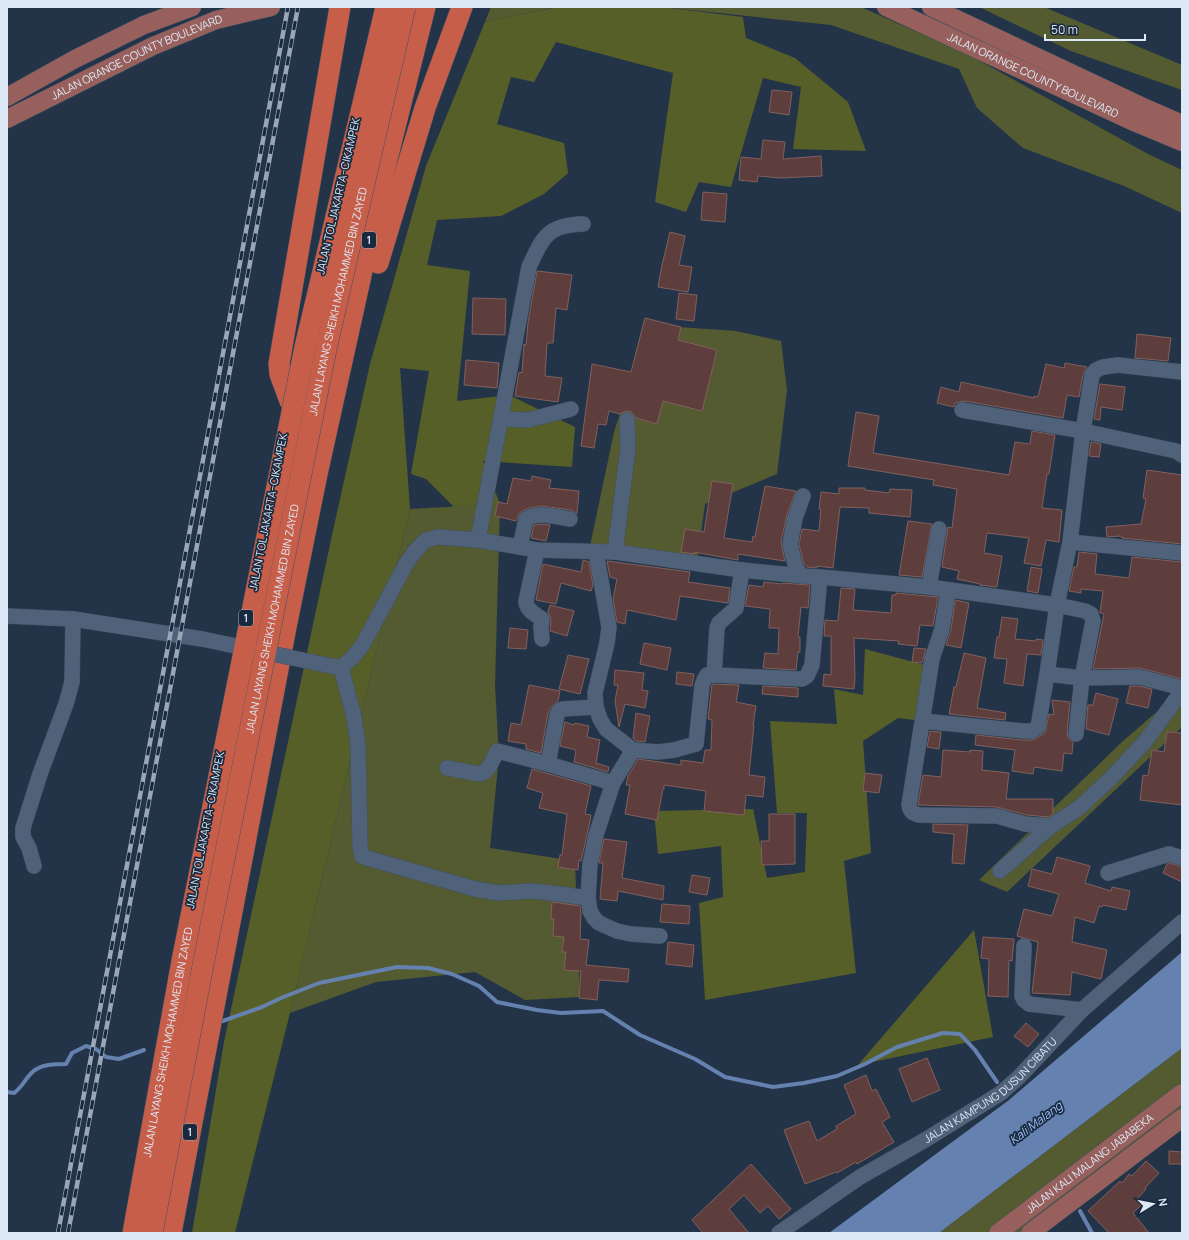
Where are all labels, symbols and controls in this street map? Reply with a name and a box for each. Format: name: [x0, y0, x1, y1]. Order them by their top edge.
street label: JALAN ORANGE COUNTY BOULEVARD: [48, 11, 224, 103]
scale bar: [1045, 16, 1145, 42]
text: 50 m: [1051, 21, 1078, 38]
street label: JALAN ORANGE COUNTY BOULEVARD: [945, 28, 1121, 121]
street label: JALAN TOL JAKARTA–CIKAMPEK: [312, 116, 363, 276]
street label: JALAN LAYANG SHEIKH MOHAMMED BIN ZAYED: [305, 186, 370, 417]
road number: 1: [362, 232, 376, 248]
street label: JALAN TOL JAKARTA–CIKAMPEK: [245, 431, 290, 592]
street label: JALAN LAYANG SHEIKH MOHAMMED BIN ZAYED: [241, 503, 302, 734]
road number: 1: [239, 610, 253, 626]
street label: JALAN TOL JAKARTA–CIKAMPEK: [182, 749, 227, 910]
street label: JALAN LAYANG SHEIKH MOHAMMED BIN ZAYED: [139, 926, 196, 1158]
street label: JALAN KAMPUNG DUSUN CIBATU: [921, 1034, 1060, 1146]
water label: Kali Malang: [1006, 1097, 1066, 1148]
street label: JALAN KALI MALANG JABABEKA: [1022, 1110, 1156, 1216]
road number: 1: [183, 1124, 197, 1140]
north arrow: [1133, 1184, 1173, 1224]
text: N: [1155, 1197, 1171, 1207]

